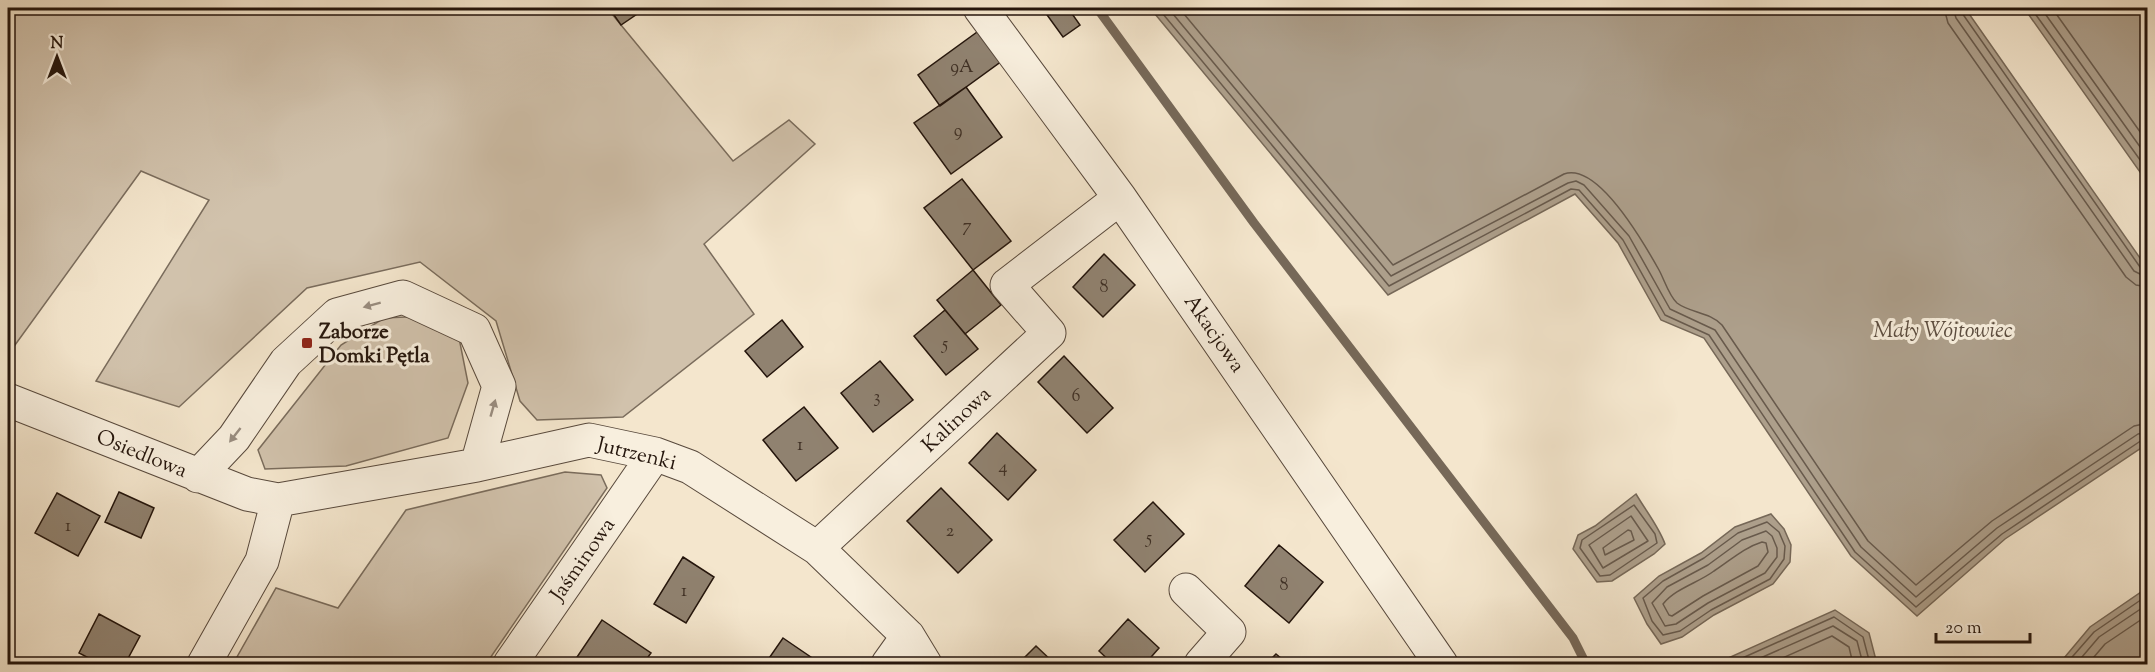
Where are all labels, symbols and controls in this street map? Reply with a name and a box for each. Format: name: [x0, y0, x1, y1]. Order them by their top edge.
north arrow: [27, 27, 87, 87]
text: N: [51, 33, 64, 56]
house number: 9A: [950, 55, 974, 81]
house number: 9: [954, 119, 963, 145]
house number: 7: [962, 214, 972, 240]
house number: 8: [1100, 275, 1109, 301]
street label: Akacjowa: [1175, 289, 1251, 380]
one-way arrow: [363, 301, 381, 310]
water label: Mały Wójtowiec: [1873, 316, 2013, 348]
place label: Zaborze Domki Pętla: [319, 318, 430, 372]
house number: 5: [941, 332, 948, 358]
marker: Zaborze Domki Pętla: [300, 336, 314, 350]
street label: Kalinowa: [916, 380, 999, 460]
house number: 6: [1072, 384, 1081, 410]
house number: 3: [873, 385, 881, 411]
one-way arrow: [489, 399, 498, 417]
street label: Osiedlowa: [91, 423, 191, 487]
one-way arrow: [229, 427, 242, 443]
street label: Jutrzenki: [593, 430, 679, 479]
house number: 1: [797, 433, 803, 459]
house number: 4: [998, 455, 1008, 481]
street label: Jaśminowa: [543, 512, 624, 609]
house number: 1: [65, 514, 71, 540]
house number: 2: [946, 519, 955, 545]
house number: 5: [1145, 526, 1152, 552]
house number: 8: [1280, 573, 1289, 599]
house number: 1: [681, 579, 687, 605]
scale bar: [1936, 606, 2030, 644]
text: 20 m: [1945, 616, 1982, 642]

